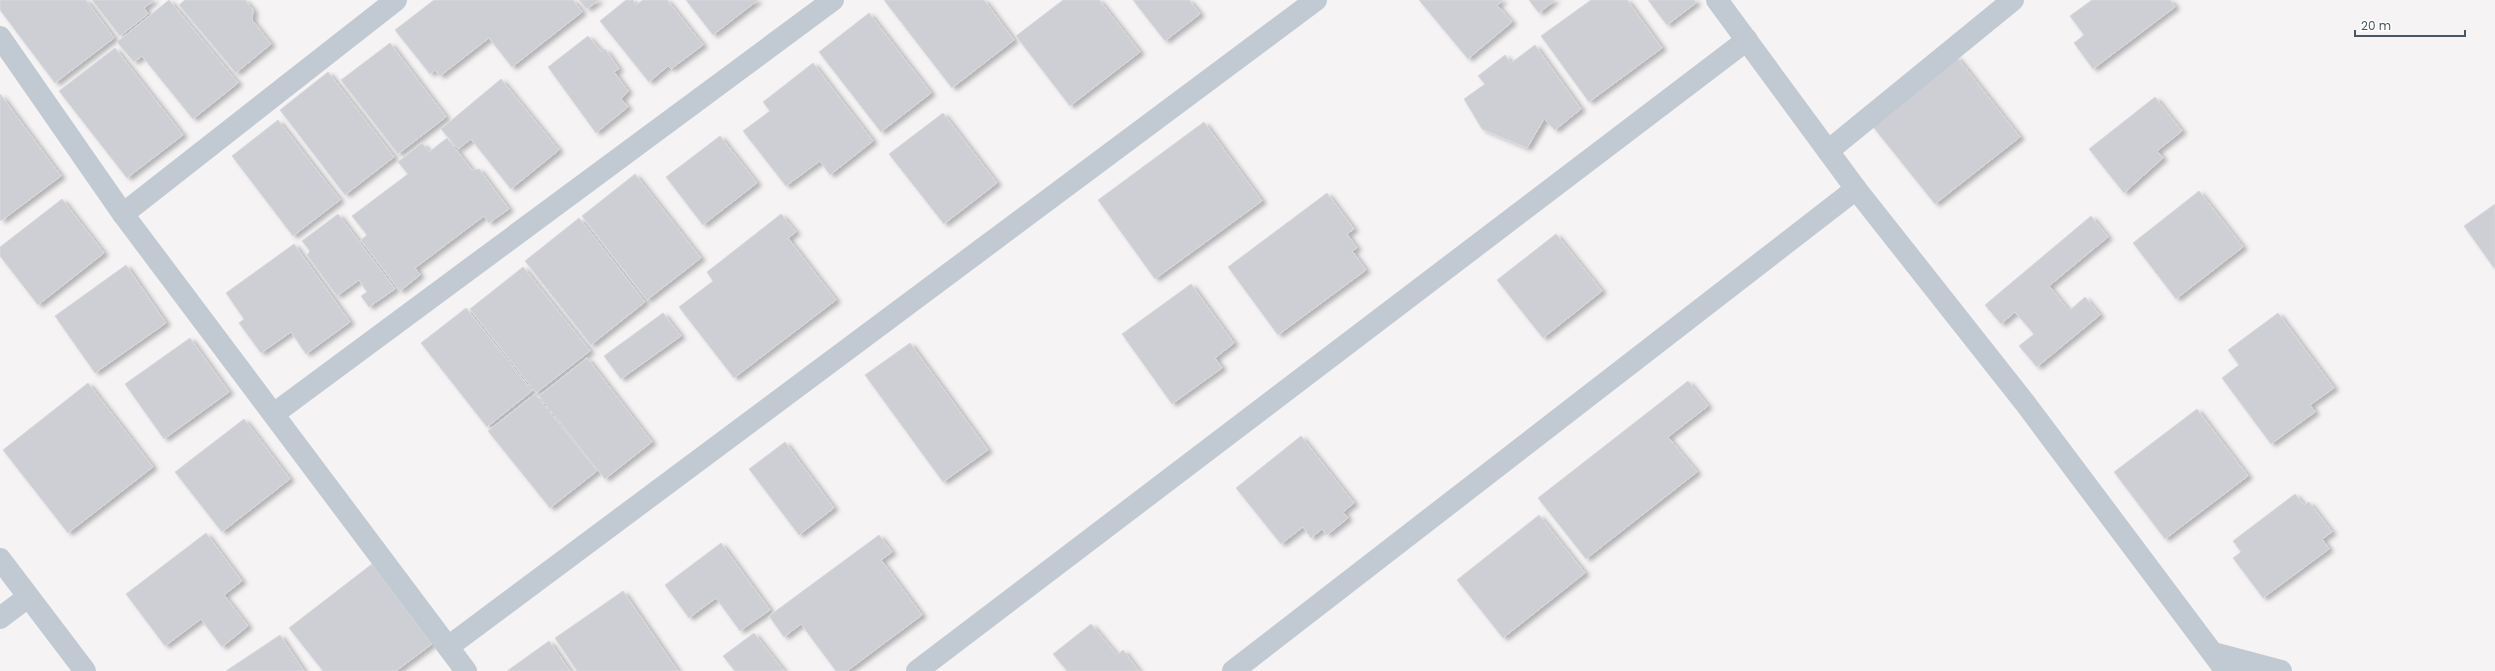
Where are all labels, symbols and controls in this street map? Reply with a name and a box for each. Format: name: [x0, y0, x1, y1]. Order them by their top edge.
scale bar: [2355, 12, 2465, 38]
text: 20 m: [2361, 17, 2391, 34]

